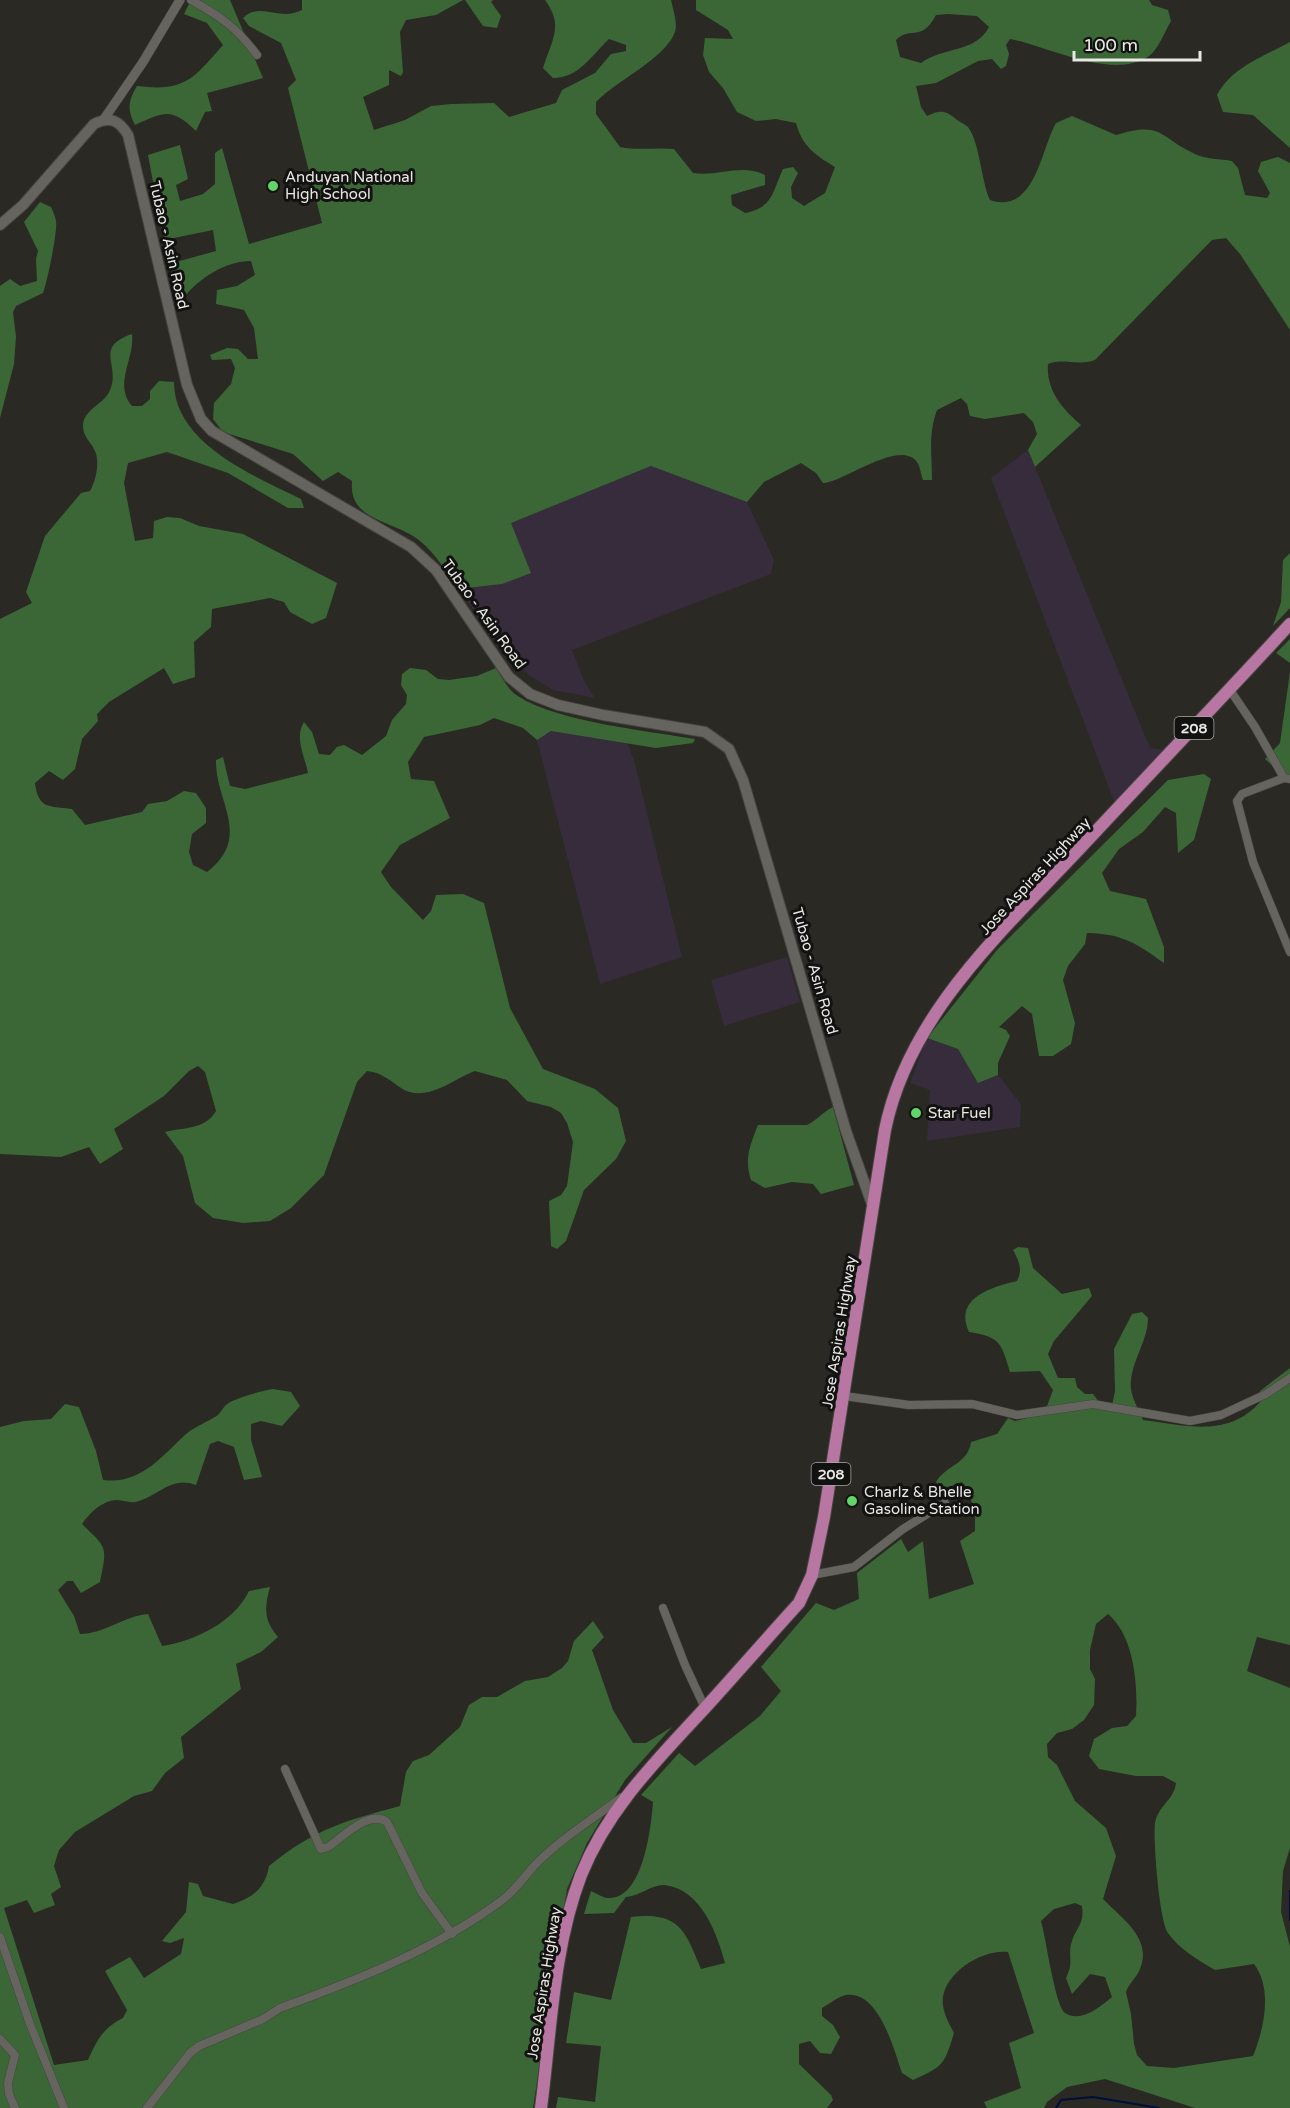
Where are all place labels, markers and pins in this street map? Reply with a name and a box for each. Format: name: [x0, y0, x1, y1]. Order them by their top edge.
place label: Anduyan National High School: [285, 168, 413, 203]
marker: Anduyan National High School: [266, 179, 280, 193]
place label: Star Fuel: [928, 1104, 991, 1122]
marker: Star Fuel: [909, 1106, 923, 1120]
place label: Charlz & Bhelle Gasoline Station: [864, 1483, 980, 1518]
marker: Charlz & Bhelle Gasoline Station: [845, 1494, 859, 1508]

